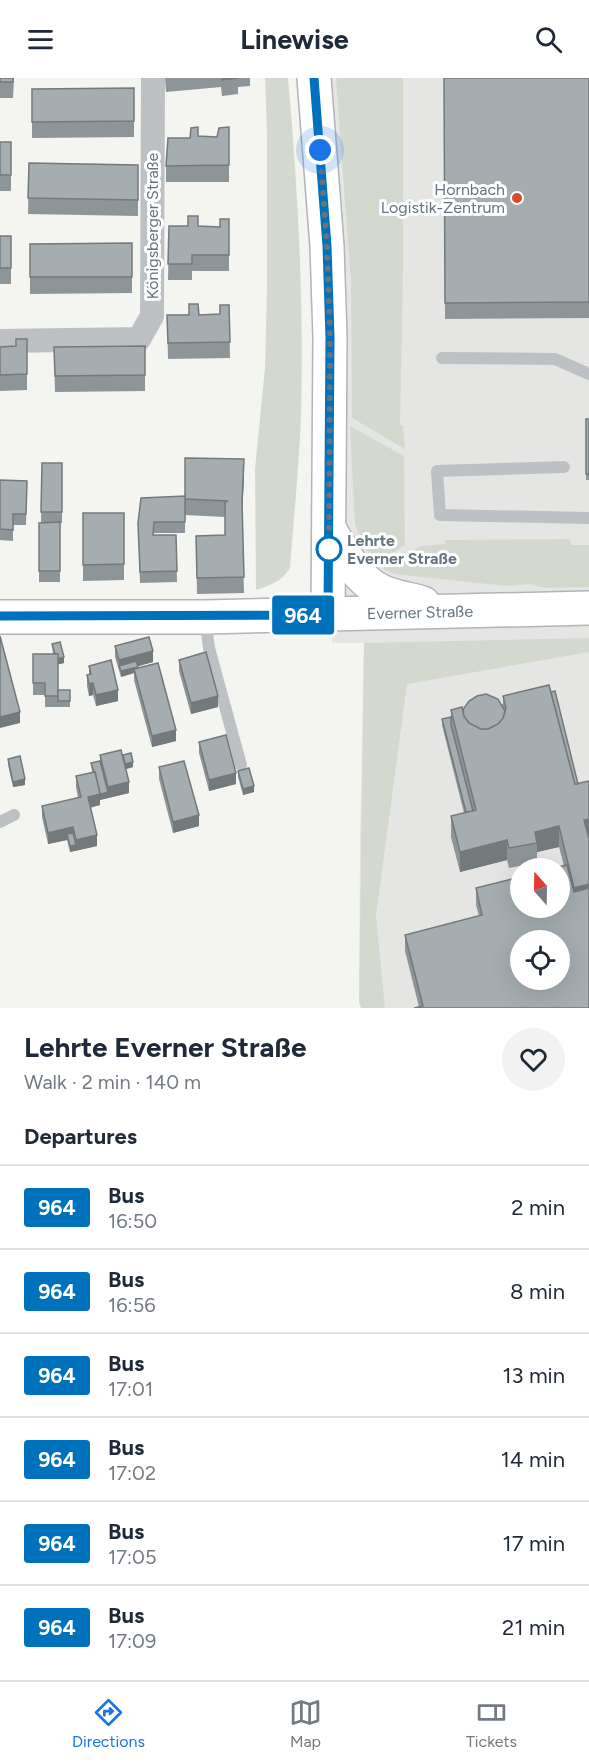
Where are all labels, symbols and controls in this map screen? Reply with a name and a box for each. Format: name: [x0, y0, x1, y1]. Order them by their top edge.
icon: menu: [24, 23, 57, 56]
text: Linewise: [240, 23, 349, 56]
icon: search: [532, 23, 565, 56]
your location: [305, 135, 335, 165]
street label: Königsberger Straße: [143, 152, 162, 299]
place label: Hornbach Logistik-Zentrum: [381, 180, 505, 217]
marker: Hornbach Logistik-Zentrum: [510, 191, 524, 205]
place label: Lehrte Everner Straße: [347, 531, 457, 568]
marker: Lehrte Everner Straße: [316, 536, 342, 562]
line badge: 964: [268, 596, 338, 634]
street label: Everner Straße: [367, 602, 473, 623]
text: 964: [284, 603, 322, 628]
north arrow: [510, 858, 570, 918]
map controls: [510, 858, 570, 990]
button: locate: [510, 930, 570, 990]
button: heart: [502, 1028, 565, 1091]
text: Lehrte Everner Straße: [24, 1030, 306, 1064]
text: Walk · 2 min · 140 m: [24, 1070, 201, 1094]
text: Departures: [24, 1123, 137, 1150]
text: Bus: [108, 1182, 144, 1209]
text: 2 min: [511, 1194, 565, 1221]
text: 964: [38, 1195, 76, 1220]
text: 16:50: [108, 1209, 157, 1233]
text: Bus: [108, 1266, 144, 1293]
text: 8 min: [510, 1278, 565, 1305]
text: 964: [38, 1279, 76, 1304]
text: 16:56: [108, 1293, 155, 1317]
text: Bus: [108, 1350, 144, 1377]
text: 13 min: [502, 1362, 565, 1389]
text: 964: [38, 1363, 76, 1388]
text: 17:01: [108, 1377, 153, 1401]
text: Bus: [108, 1434, 144, 1461]
text: 14 min: [501, 1446, 565, 1473]
text: 964: [38, 1447, 76, 1472]
text: 17:02: [108, 1461, 156, 1485]
text: Bus: [108, 1518, 144, 1545]
text: 17 min: [503, 1530, 565, 1557]
text: 964: [38, 1531, 76, 1556]
text: 17:05: [108, 1545, 156, 1569]
text: Bus: [108, 1602, 144, 1629]
text: 21 min: [502, 1614, 565, 1641]
text: 964: [38, 1615, 76, 1640]
text: 17:09: [108, 1629, 156, 1653]
tab: Directions: [72, 1696, 145, 1751]
tab: Map: [289, 1696, 322, 1751]
tab: Tickets: [466, 1696, 517, 1751]

